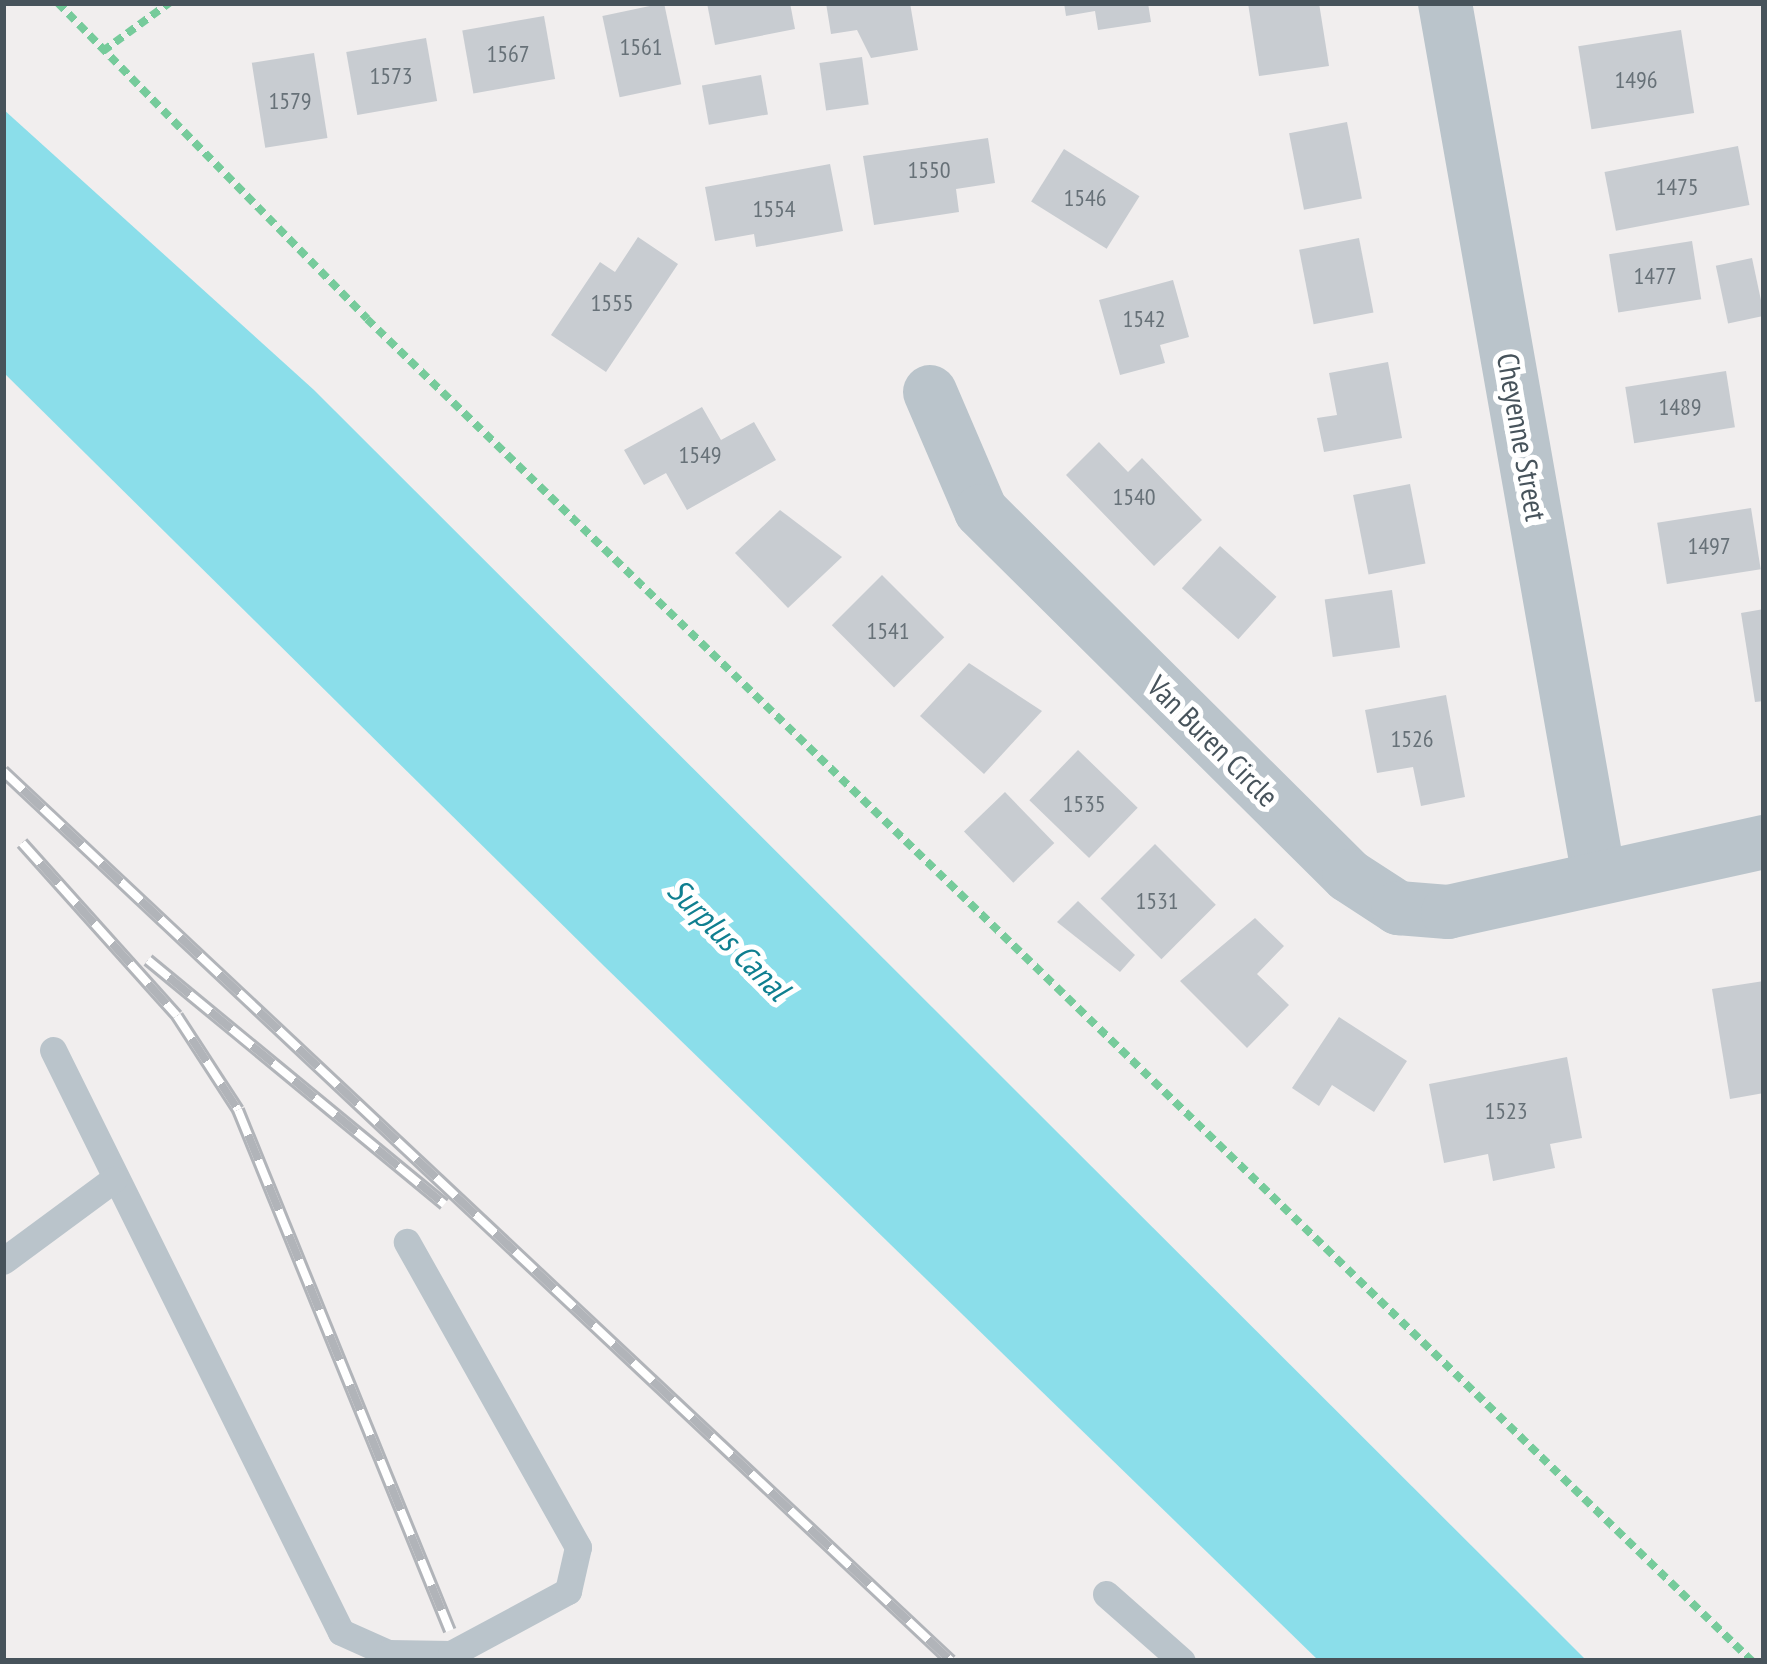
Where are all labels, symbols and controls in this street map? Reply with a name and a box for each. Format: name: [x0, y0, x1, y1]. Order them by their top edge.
house number: 1561: [619, 33, 663, 61]
house number: 1567: [486, 40, 530, 68]
house number: 1573: [369, 62, 413, 90]
house number: 1496: [1614, 66, 1658, 94]
house number: 1579: [268, 87, 312, 115]
house number: 1550: [907, 156, 951, 184]
house number: 1475: [1655, 173, 1699, 201]
house number: 1546: [1063, 184, 1107, 212]
house number: 1554: [752, 195, 796, 223]
house number: 1477: [1633, 262, 1677, 290]
house number: 1555: [590, 289, 634, 317]
house number: 1542: [1122, 305, 1166, 333]
street label: Cheyenne Street: [1490, 350, 1554, 524]
house number: 1489: [1658, 393, 1702, 421]
house number: 1549: [678, 441, 722, 469]
house number: 1540: [1112, 483, 1156, 511]
house number: 1497: [1687, 532, 1731, 560]
house number: 1541: [866, 617, 910, 645]
street label: Van Buren Circle: [1140, 668, 1286, 814]
house number: 1526: [1390, 725, 1434, 753]
house number: 1535: [1062, 790, 1106, 818]
water label: Surplus Canal: [660, 870, 798, 1008]
house number: 1531: [1135, 887, 1179, 915]
house number: 1523: [1484, 1097, 1528, 1125]

